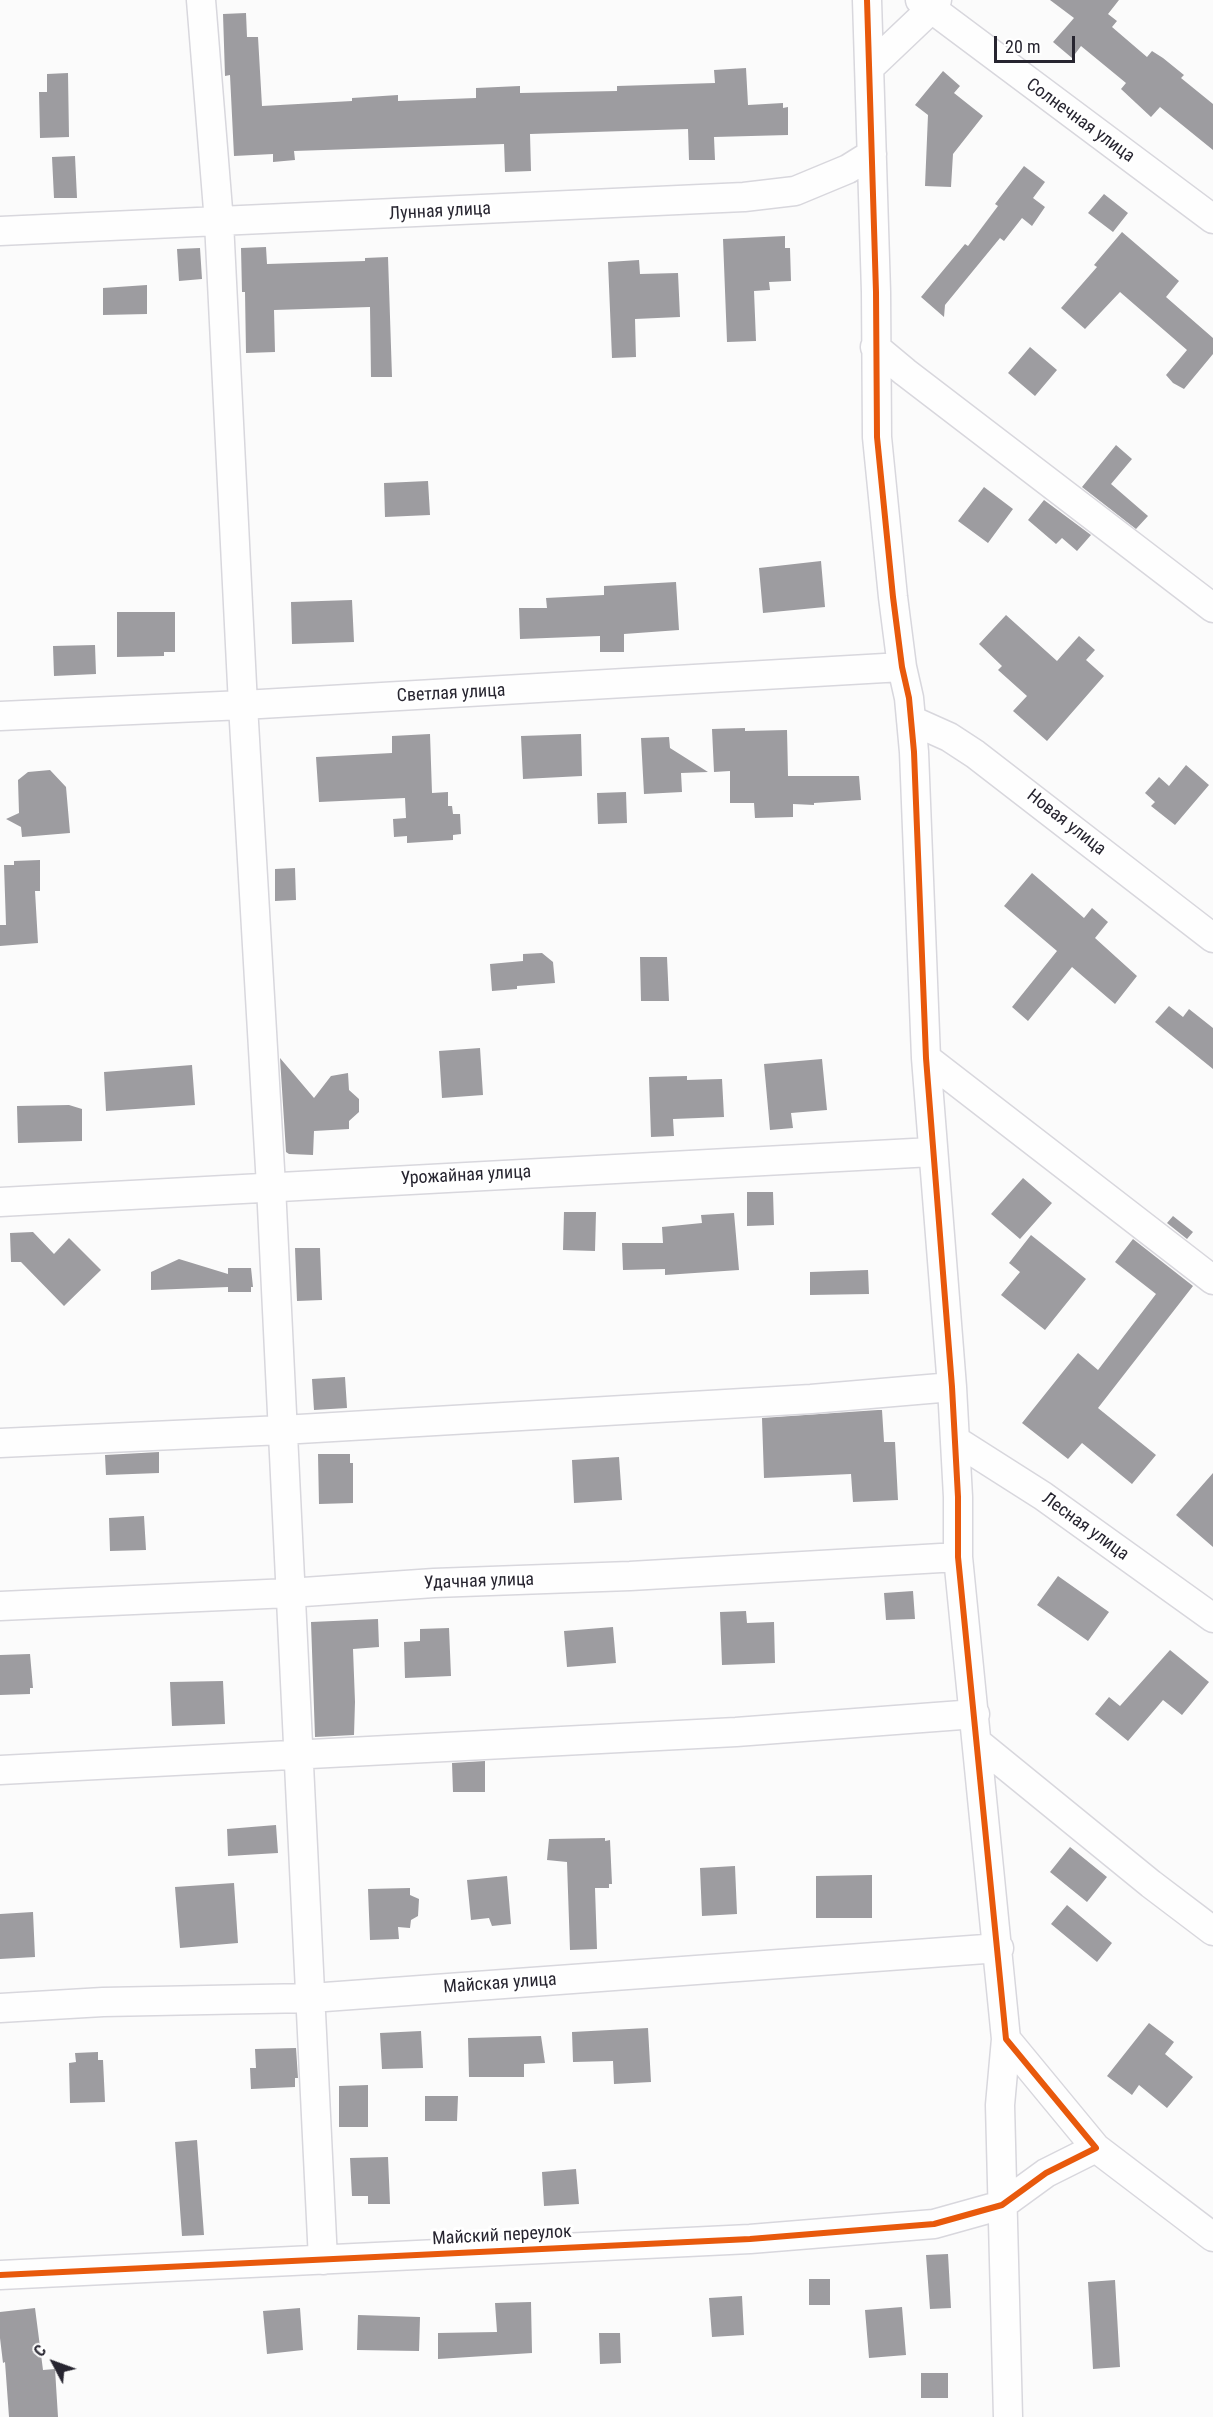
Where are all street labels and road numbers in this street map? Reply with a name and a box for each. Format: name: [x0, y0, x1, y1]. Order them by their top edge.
street label: Солнечная улица: [1022, 74, 1138, 168]
street label: Лунная улица: [389, 199, 491, 225]
street label: Светлая улица: [396, 680, 506, 708]
street label: Новая улица: [1022, 785, 1110, 861]
street label: Урожайная улица: [400, 1162, 532, 1190]
street label: Лесная улица: [1037, 1488, 1133, 1566]
street label: Удачная улица: [424, 1569, 534, 1595]
street label: Майская улица: [443, 1969, 557, 1999]
street label: Майский переулок: [432, 2222, 572, 2250]

